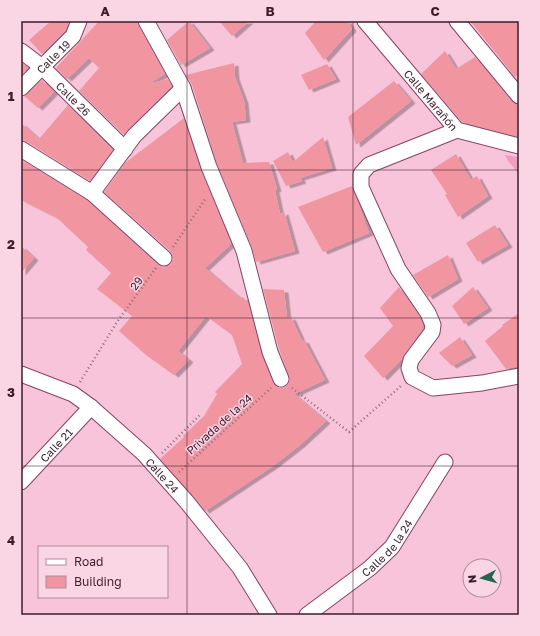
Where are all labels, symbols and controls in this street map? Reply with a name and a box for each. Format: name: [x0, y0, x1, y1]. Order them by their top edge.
text: A: [100, 3, 110, 19]
text: B: [265, 3, 275, 19]
text: C: [430, 3, 440, 19]
street label: Calle 19: [33, 37, 72, 76]
street label: Calle Marañón: [402, 66, 461, 133]
street label: Calle 26: [54, 79, 94, 118]
text: 1: [8, 88, 15, 104]
text: 2: [7, 236, 15, 252]
street label: 29: [127, 274, 145, 292]
text: 3: [7, 384, 15, 400]
street label: Privada de la 24: [184, 391, 255, 457]
street label: Calle 21: [37, 425, 75, 464]
street label: Calle 24: [144, 455, 182, 496]
street label: Calle de la 24: [359, 516, 414, 579]
text: 4: [7, 532, 15, 548]
legend: [38, 546, 168, 598]
text: Road: [74, 554, 103, 569]
north arrow: [462, 558, 502, 598]
text: Building: [74, 574, 122, 589]
text: N: [465, 574, 478, 584]

